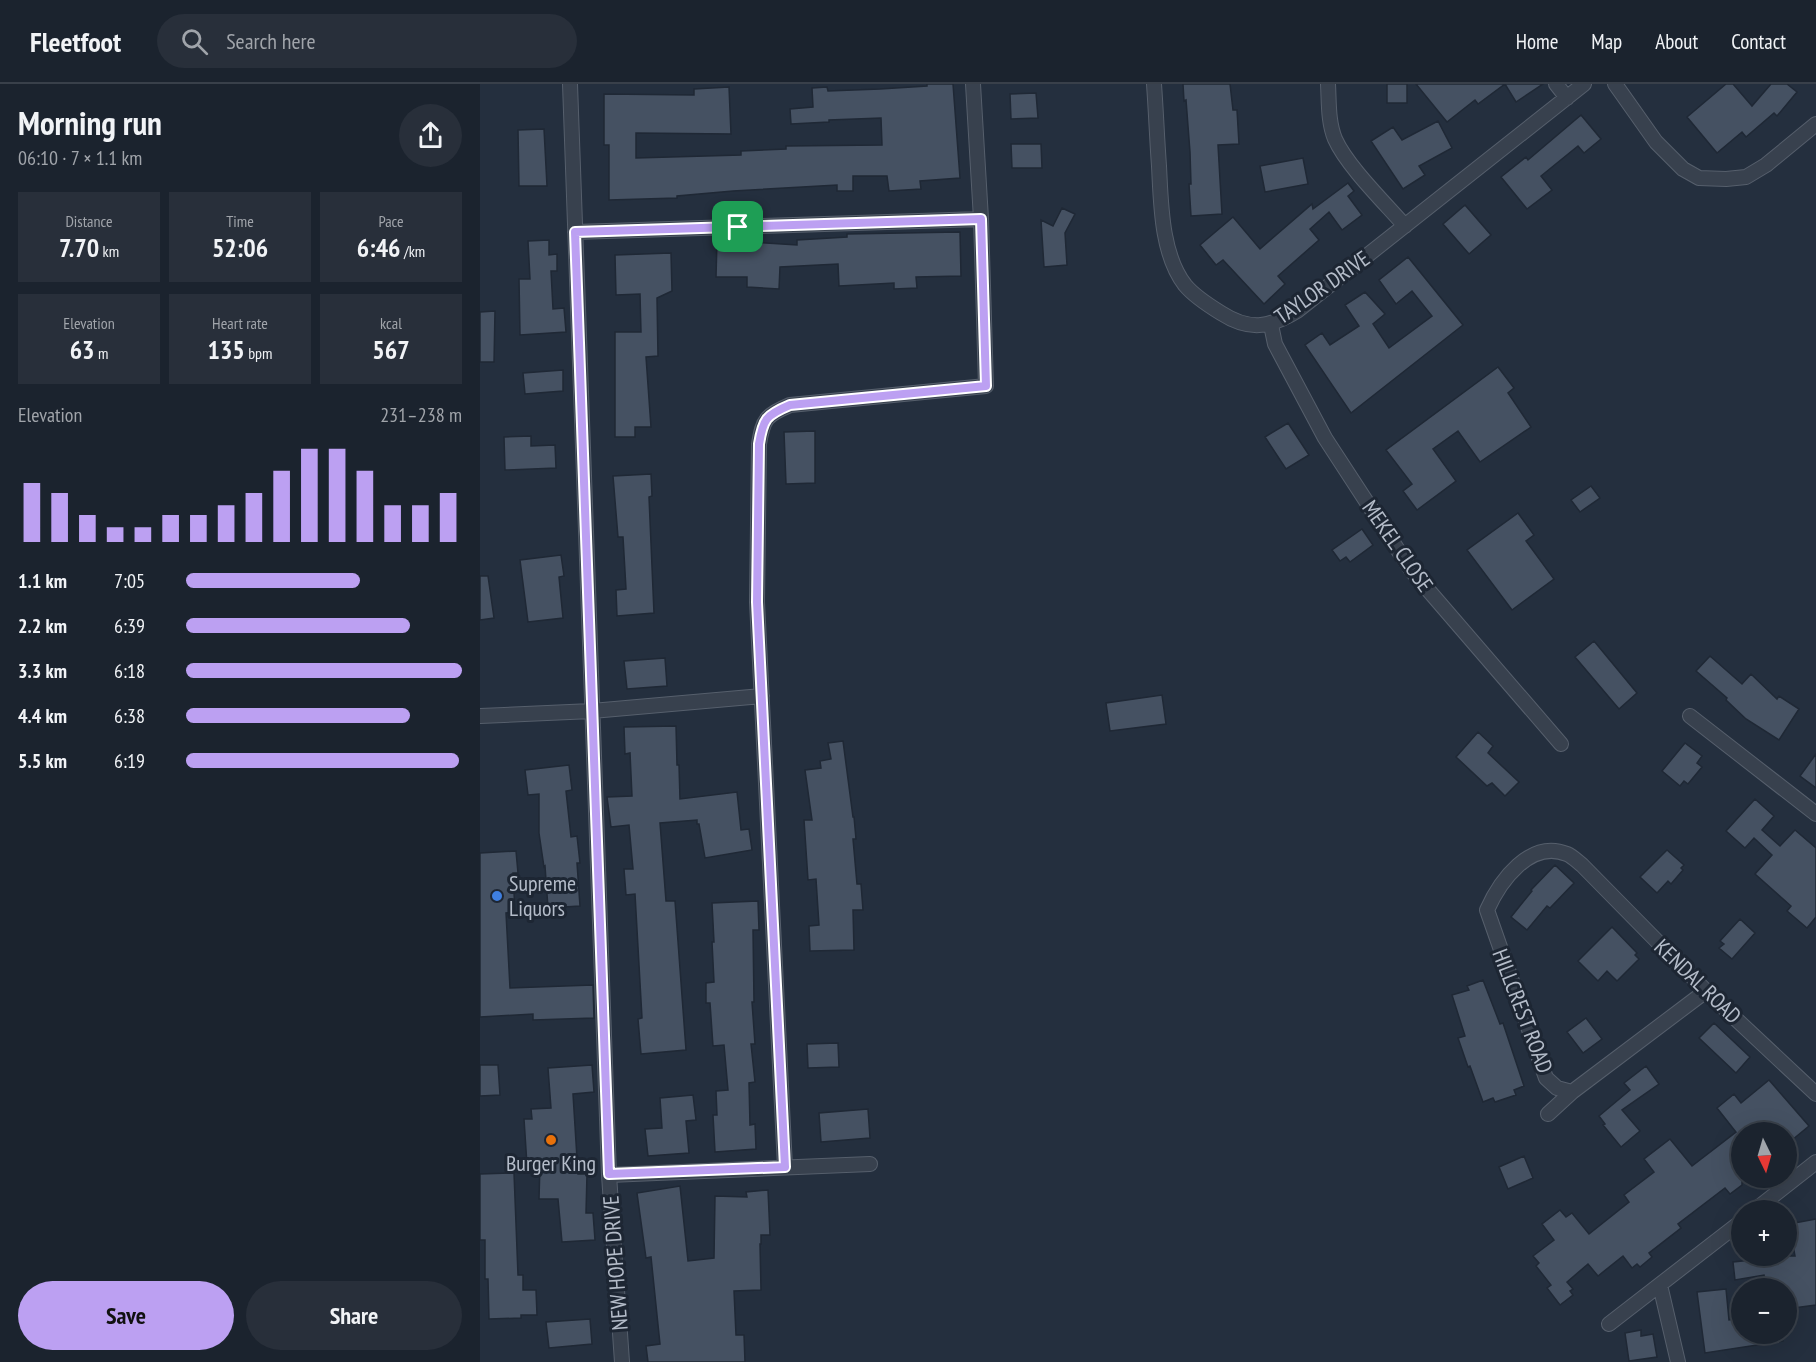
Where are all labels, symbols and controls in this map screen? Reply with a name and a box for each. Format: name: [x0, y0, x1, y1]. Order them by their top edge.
search box: [157, 14, 577, 68]
text: Fleetfoot: [30, 23, 121, 60]
icon: search: [178, 25, 211, 58]
text: Search here: [226, 27, 316, 55]
text: Home: [1516, 28, 1558, 55]
text: Map: [1591, 28, 1622, 55]
text: About: [1655, 28, 1698, 55]
text: Contact: [1731, 28, 1786, 55]
text: Morning run: [18, 101, 162, 144]
button: share: [399, 104, 462, 167]
text: 06:10 · 7 × 1.1 km: [18, 145, 142, 171]
pin: [712, 201, 763, 252]
icon: arrive: [721, 210, 754, 243]
text: Distance: [65, 211, 113, 231]
text: Time: [226, 211, 254, 231]
text: Pace: [378, 211, 404, 231]
text: 7.70: [59, 231, 99, 264]
text: 52:06: [212, 231, 268, 264]
text: 6:46: [357, 231, 401, 264]
text: km: [99, 241, 119, 261]
text: /km: [401, 241, 425, 261]
street label: TAYLOR DRIVE: [1269, 244, 1375, 330]
text: Elevation: [63, 313, 115, 333]
text: Heart rate: [212, 313, 268, 333]
text: kcal: [380, 313, 402, 333]
text: 63: [70, 333, 95, 366]
text: 135: [207, 333, 245, 366]
text: 567: [372, 333, 410, 366]
text: m: [95, 343, 108, 363]
text: bpm: [245, 343, 273, 363]
text: Elevation: [18, 402, 82, 428]
text: 231–238 m: [380, 402, 462, 428]
street label: MEKEL CLOSE: [1356, 495, 1440, 597]
text: 1.1 km: [18, 568, 67, 594]
text: 7:05: [114, 568, 145, 594]
text: 2.2 km: [18, 613, 67, 639]
text: 6:39: [114, 613, 145, 639]
text: 3.3 km: [18, 658, 67, 684]
text: 6:18: [114, 658, 145, 684]
text: 4.4 km: [18, 703, 67, 729]
text: 6:38: [114, 703, 145, 729]
text: 5.5 km: [18, 748, 67, 774]
text: 6:19: [114, 748, 145, 774]
place label: Supreme Liquors: [509, 869, 576, 922]
marker: Supreme Liquors: [490, 889, 504, 903]
street label: KENDAL ROAD: [1649, 933, 1747, 1029]
street label: HILLCREST ROAD: [1487, 945, 1559, 1077]
north arrow: [1731, 1122, 1797, 1188]
map controls: [1731, 1122, 1797, 1344]
marker: Burger King: [544, 1133, 558, 1147]
place label: Burger King: [506, 1149, 596, 1177]
street label: NEW HOPE DRIVE: [596, 1195, 634, 1331]
button: +: [1731, 1200, 1797, 1266]
button: −: [1731, 1278, 1797, 1344]
button: Save: [18, 1281, 234, 1350]
button: Share: [246, 1281, 462, 1350]

